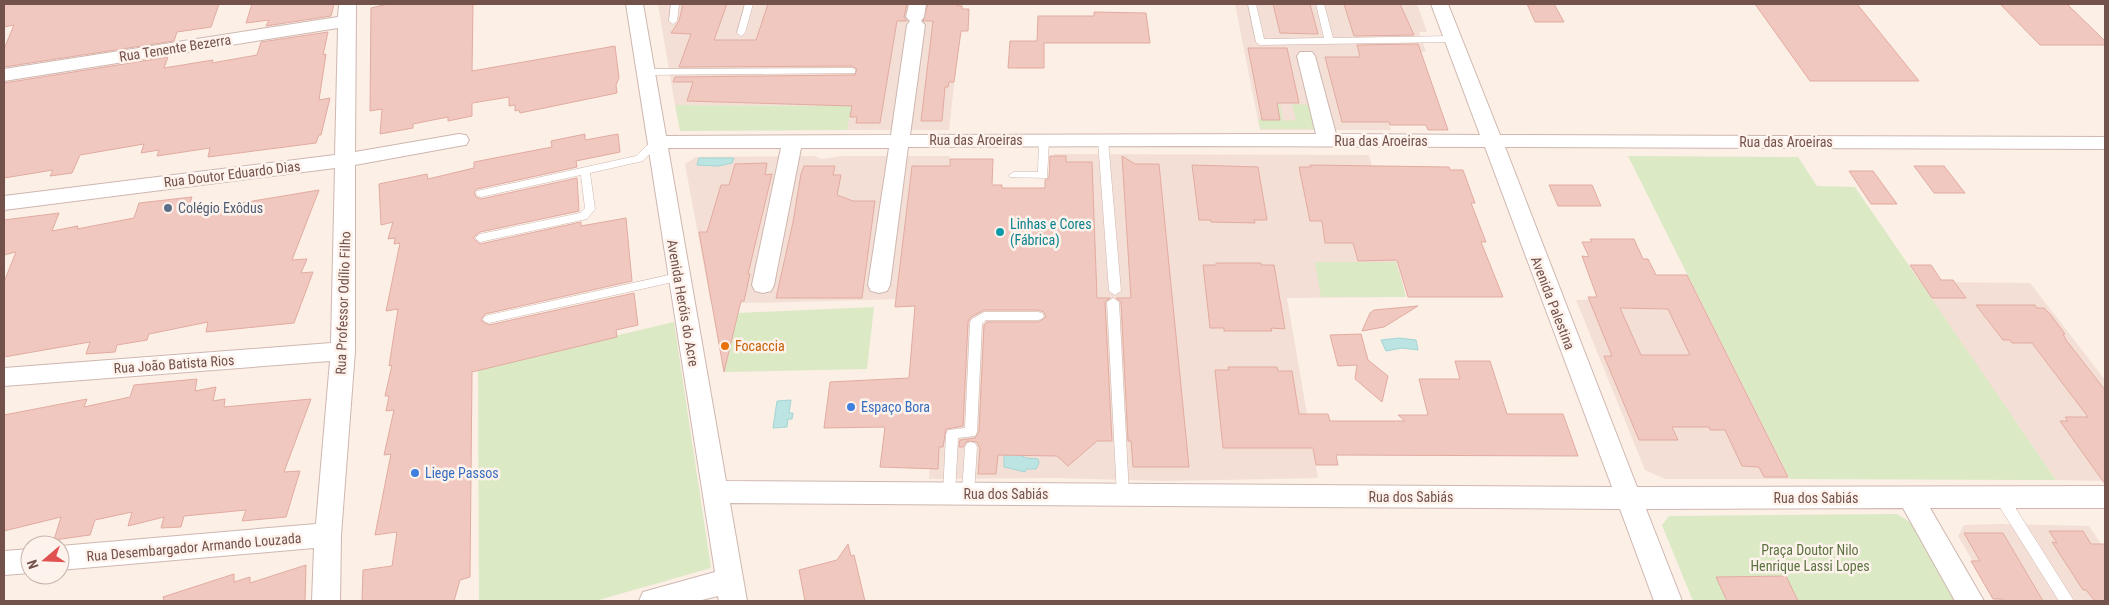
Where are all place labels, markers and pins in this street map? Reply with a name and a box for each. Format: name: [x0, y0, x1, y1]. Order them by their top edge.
place label: Colégio Exôdus: [178, 200, 263, 216]
marker: Colégio Exôdus: [162, 202, 174, 214]
place label: Linhas e Cores (Fábrica): [1010, 216, 1092, 249]
marker: Linhas e Cores (Fábrica): [994, 226, 1006, 238]
place label: Focaccia: [735, 338, 785, 354]
marker: Focaccia: [719, 340, 731, 352]
place label: Espaço Bora: [861, 399, 930, 415]
marker: Espaço Bora: [845, 401, 857, 413]
place label: Liege Passos: [425, 465, 499, 481]
marker: Liege Passos: [409, 467, 421, 479]

